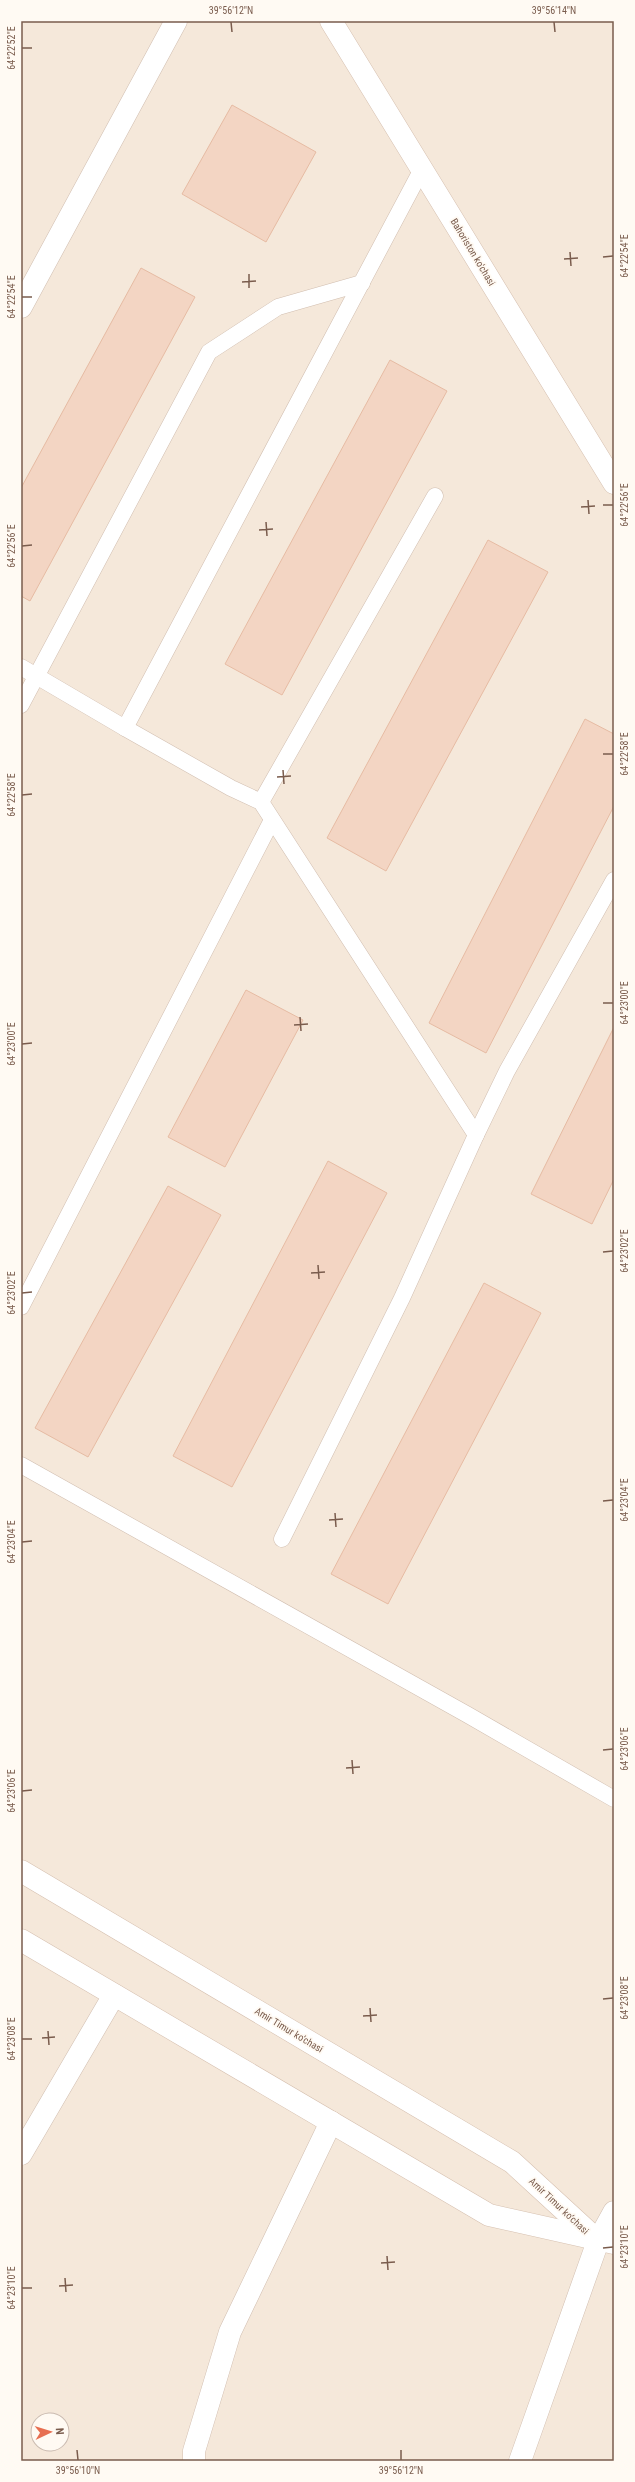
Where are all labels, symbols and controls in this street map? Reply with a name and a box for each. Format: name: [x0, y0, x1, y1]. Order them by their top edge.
text: 39°56'12"N: [209, 5, 253, 16]
text: 39°56'14"N: [532, 5, 576, 16]
text: 64°22'52"E: [6, 26, 17, 70]
street label: Bahoriston ko‘chasi: [449, 216, 497, 288]
text: 64°22'54"E: [619, 234, 630, 278]
text: 64°22'54"E: [6, 275, 17, 319]
text: 64°22'56"E: [619, 483, 630, 527]
text: 64°22'56"E: [6, 524, 17, 568]
text: 64°22'58"E: [619, 732, 630, 776]
text: 64°22'58"E: [6, 773, 17, 817]
text: 64°23'00"E: [619, 981, 630, 1025]
text: 64°23'00"E: [6, 1022, 17, 1066]
text: 64°23'02"E: [619, 1229, 630, 1273]
text: 64°23'02"E: [6, 1271, 17, 1315]
text: 64°23'04"E: [619, 1478, 630, 1522]
text: 64°23'04"E: [6, 1520, 17, 1564]
text: 64°23'06"E: [619, 1727, 630, 1771]
text: 64°23'06"E: [6, 1769, 17, 1813]
text: 64°23'08"E: [619, 1976, 630, 2020]
street label: Amir Timur ko‘chasi: [253, 2005, 325, 2055]
text: 64°23'08"E: [6, 2017, 17, 2061]
street label: Amir Timur ko‘chasi: [527, 2176, 591, 2236]
text: 64°23'10"E: [619, 2225, 630, 2269]
text: 64°23'10"E: [6, 2266, 17, 2310]
north arrow: [30, 2412, 70, 2452]
text: N: [53, 2428, 66, 2435]
text: 39°56'10"N: [56, 2465, 100, 2476]
text: 39°56'12"N: [379, 2465, 423, 2476]

